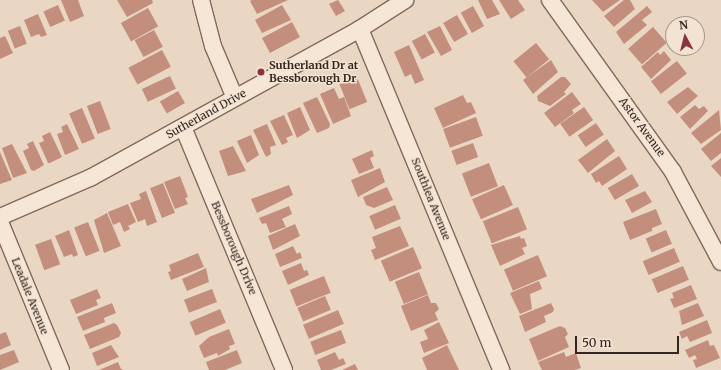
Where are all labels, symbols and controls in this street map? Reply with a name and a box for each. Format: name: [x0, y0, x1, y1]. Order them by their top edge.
north arrow: [665, 16, 705, 56]
text: N: [678, 18, 689, 33]
place label: Sutherland Dr at Bessborough Dr: [269, 59, 358, 85]
marker: Sutherland Dr at Bessborough Dr: [256, 67, 266, 77]
street label: Sutherland Drive: [164, 87, 248, 141]
street label: Astor Avenue: [616, 95, 668, 159]
street label: Southlea Avenue: [408, 156, 454, 242]
street label: Bessborough Drive: [208, 199, 260, 297]
street label: Leadale Avenue: [9, 256, 51, 336]
scale bar: [577, 328, 681, 354]
text: 50 m: [582, 335, 611, 350]

